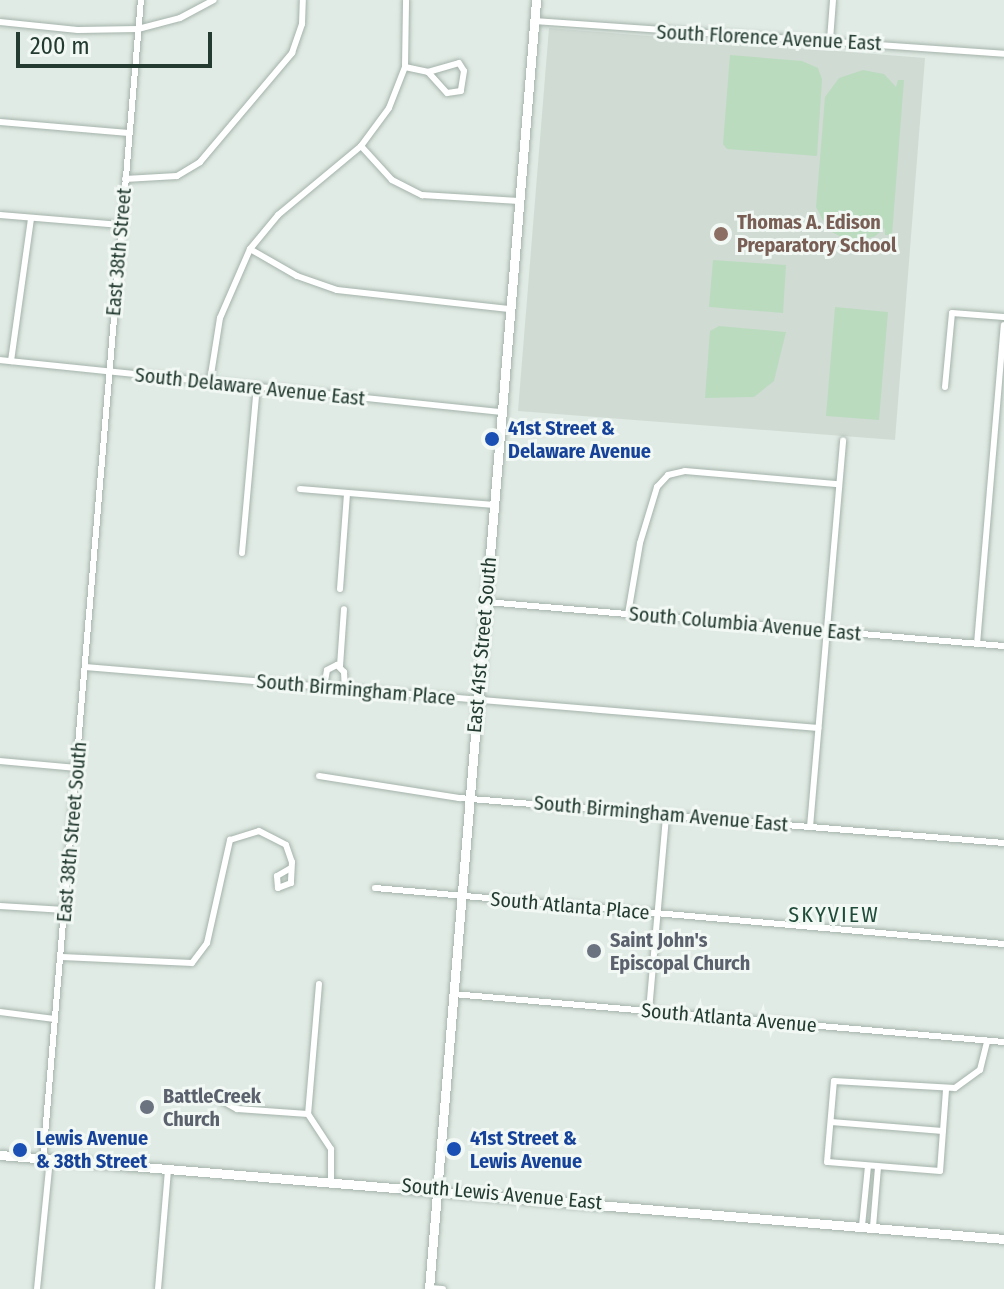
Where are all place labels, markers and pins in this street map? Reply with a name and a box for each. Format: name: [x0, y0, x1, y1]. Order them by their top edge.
place label: Thomas A. Edison Preparatory School: [737, 210, 896, 257]
marker: Thomas A. Edison Preparatory School: [712, 225, 730, 243]
place label: 41st Street & Delaware Avenue: [508, 416, 651, 463]
marker: 41st Street & Delaware Avenue: [483, 430, 501, 448]
place label: Saint John's Episcopal Church: [610, 928, 750, 975]
marker: Saint John's Episcopal Church: [585, 942, 603, 960]
place label: BattleCreek Church: [163, 1084, 261, 1131]
marker: BattleCreek Church: [138, 1098, 156, 1116]
place label: Lewis Avenue & 38th Street: [36, 1126, 148, 1173]
place label: 41st Street & Lewis Avenue: [470, 1126, 582, 1173]
marker: 41st Street & Lewis Avenue: [445, 1140, 463, 1158]
marker: Lewis Avenue & 38th Street: [11, 1141, 29, 1159]

